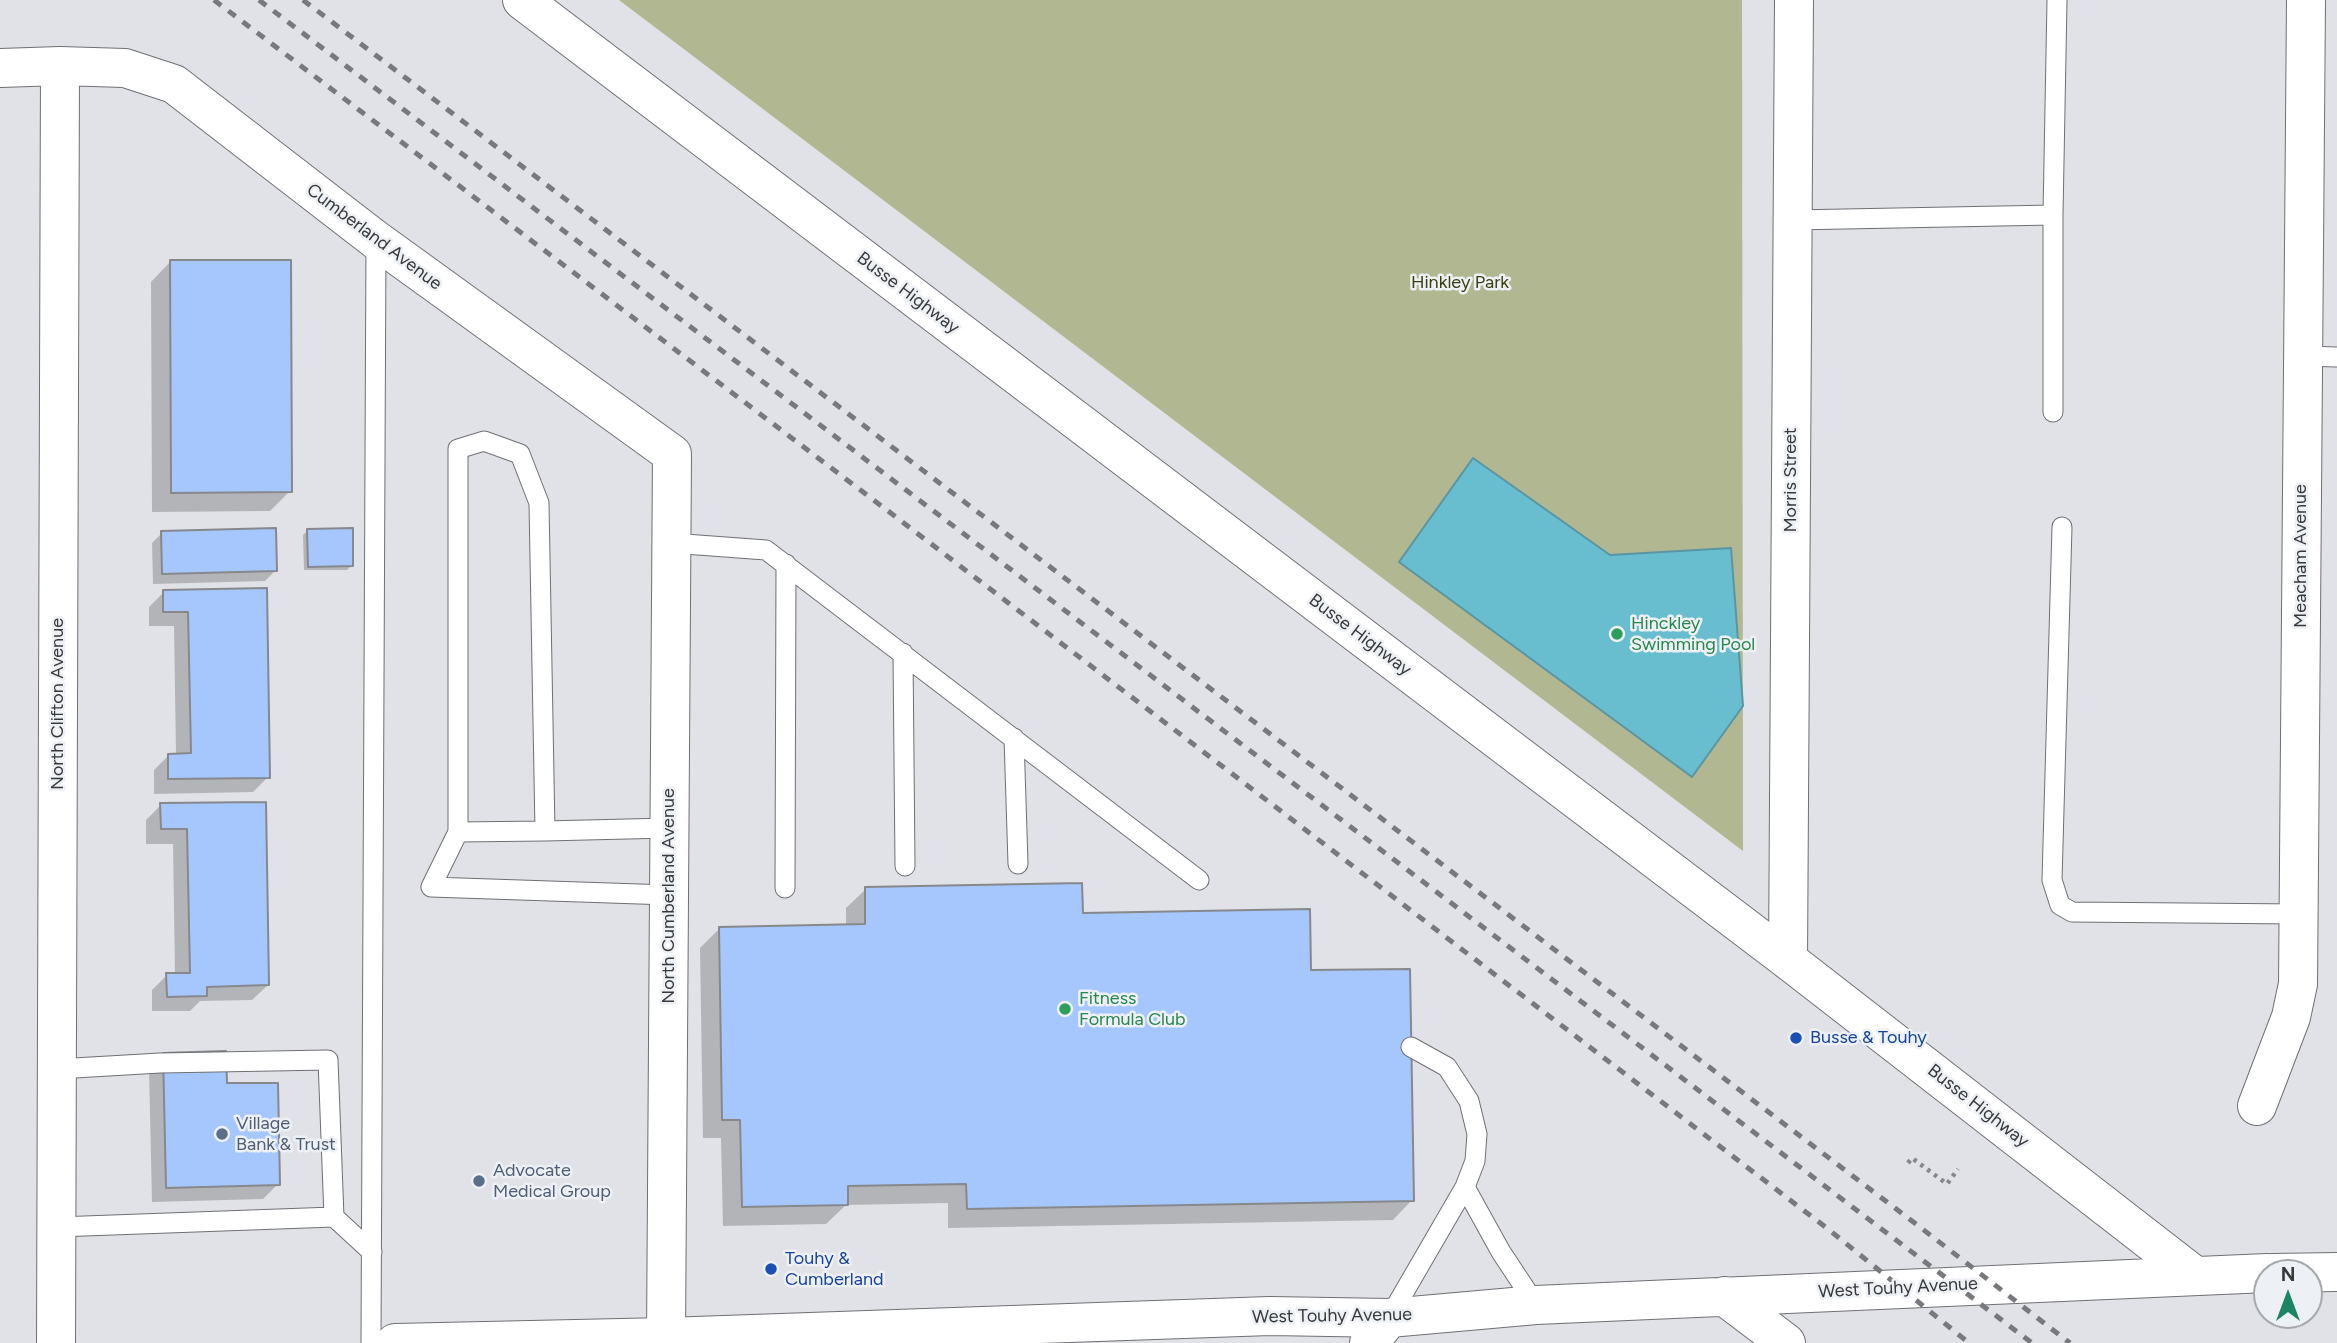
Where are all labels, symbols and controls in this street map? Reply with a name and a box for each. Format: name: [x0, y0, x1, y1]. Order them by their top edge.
street label: Cumberland Avenue: [302, 179, 446, 295]
street label: Busse Highway: [853, 247, 963, 339]
park label: Hinkley Park: [1411, 272, 1509, 294]
street label: Morris Street: [1780, 427, 1802, 533]
street label: Meacham Avenue: [2290, 484, 2312, 628]
street label: Busse Highway: [1305, 589, 1415, 681]
place label: Hinckley Swimming Pool: [1631, 613, 1755, 656]
street label: North Clifton Avenue: [47, 618, 69, 790]
marker: Hinckley Swimming Pool: [1609, 626, 1625, 642]
street label: North Cumberland Avenue: [658, 788, 680, 1004]
place label: Fitness Formula Club: [1079, 988, 1186, 1030]
marker: Fitness Formula Club: [1057, 1001, 1073, 1017]
place label: Busse & Touhy: [1810, 1027, 1927, 1049]
marker: Busse & Touhy: [1788, 1030, 1804, 1046]
street label: Busse Highway: [1923, 1060, 2033, 1152]
place label: Village Bank & Trust: [236, 1113, 336, 1156]
marker: Village Bank & Trust: [214, 1126, 230, 1142]
place label: Advocate Medical Group: [493, 1160, 611, 1202]
marker: Advocate Medical Group: [471, 1173, 487, 1189]
place label: Touhy & Cumberland: [785, 1248, 884, 1290]
north arrow: [2253, 1259, 2323, 1329]
marker: Touhy & Cumberland: [763, 1261, 779, 1277]
text: N: [2281, 1263, 2295, 1286]
street label: West Touhy Avenue: [1818, 1273, 1978, 1303]
street label: West Touhy Avenue: [1252, 1304, 1412, 1328]

